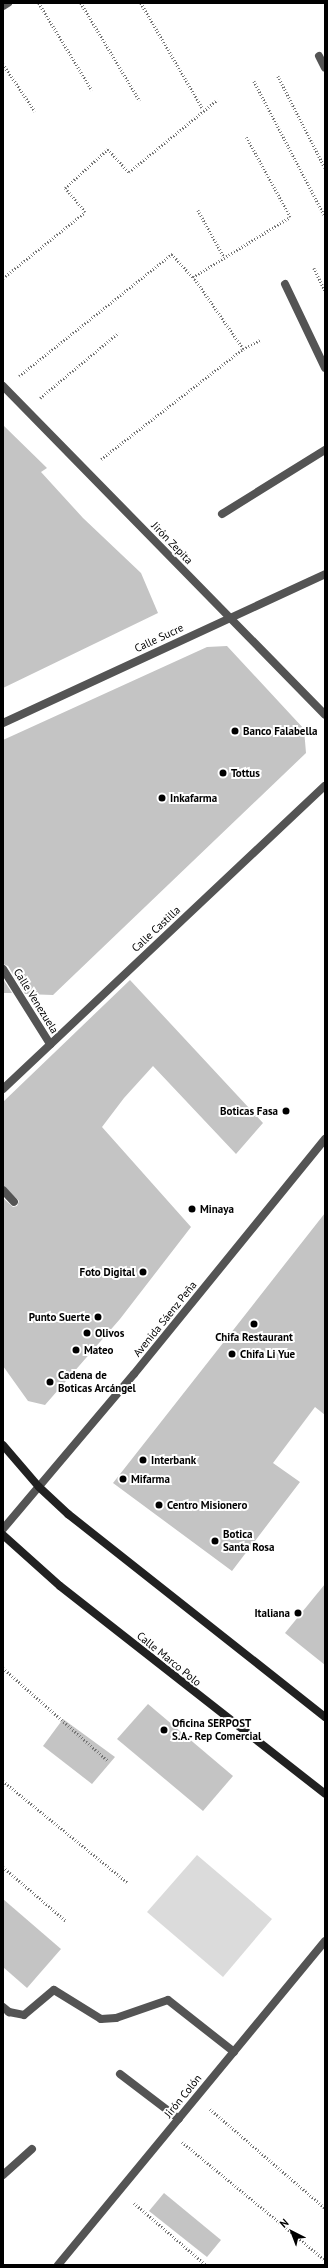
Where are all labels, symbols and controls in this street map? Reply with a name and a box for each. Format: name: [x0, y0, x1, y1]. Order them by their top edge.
street label: Jirón Zepita: [149, 519, 195, 567]
street label: Calle Sucre: [132, 621, 186, 655]
place label: Banco Falabella: [243, 724, 317, 738]
marker: Banco Falabella: [230, 726, 240, 736]
place label: Tottus: [231, 766, 260, 780]
marker: Tottus: [218, 768, 228, 778]
place label: Inkafarma: [170, 791, 217, 805]
marker: Inkafarma: [157, 793, 167, 803]
street label: Calle Castilla: [129, 903, 183, 955]
street label: Calle Venezuela: [11, 966, 61, 1036]
place label: Boticas Fasa: [220, 1104, 278, 1118]
marker: Boticas Fasa: [281, 1106, 291, 1116]
place label: Minaya: [200, 1202, 234, 1216]
marker: Minaya: [187, 1204, 197, 1214]
place label: Foto Digital: [80, 1265, 135, 1279]
marker: Foto Digital: [138, 1267, 148, 1277]
street label: Avenida Sáenz Peña: [130, 1278, 200, 1360]
place label: Punto Suerte: [29, 1310, 90, 1324]
marker: Punto Suerte: [93, 1312, 103, 1322]
marker: Chifa Restaurant: [249, 1319, 259, 1329]
place label: Olivos: [95, 1326, 124, 1340]
marker: Olivos: [82, 1328, 92, 1338]
place label: Chifa Restaurant: [215, 1330, 293, 1344]
place label: Mateo: [84, 1343, 113, 1357]
marker: Mateo: [71, 1345, 81, 1355]
place label: Chifa Li Yue: [240, 1347, 295, 1361]
marker: Chifa Li Yue: [227, 1349, 237, 1359]
place label: Cadena de Boticas Arcángel: [58, 1369, 136, 1395]
marker: Cadena de Boticas Arcángel: [45, 1377, 55, 1387]
place label: Interbank: [151, 1453, 196, 1467]
marker: Interbank: [138, 1455, 148, 1465]
place label: Mifarma: [131, 1472, 170, 1486]
marker: Mifarma: [118, 1474, 128, 1484]
place label: Centro Misionero: [167, 1498, 247, 1512]
marker: Centro Misionero: [154, 1500, 164, 1510]
place label: Botica Santa Rosa: [223, 1528, 274, 1554]
marker: Botica Santa Rosa: [210, 1536, 220, 1546]
place label: Italiana: [254, 1606, 290, 1620]
marker: Italiana: [293, 1608, 303, 1618]
street label: Calle Marco Polo: [134, 1629, 204, 1689]
place label: Oficina SERPOST S.A.- Rep Comercial: [172, 1717, 262, 1743]
marker: Oficina SERPOST S.A.- Rep Comercial: [159, 1725, 169, 1735]
street label: Jirón Colón: [162, 2072, 204, 2120]
north arrow: [272, 2212, 312, 2252]
text: N: [277, 2215, 291, 2231]

